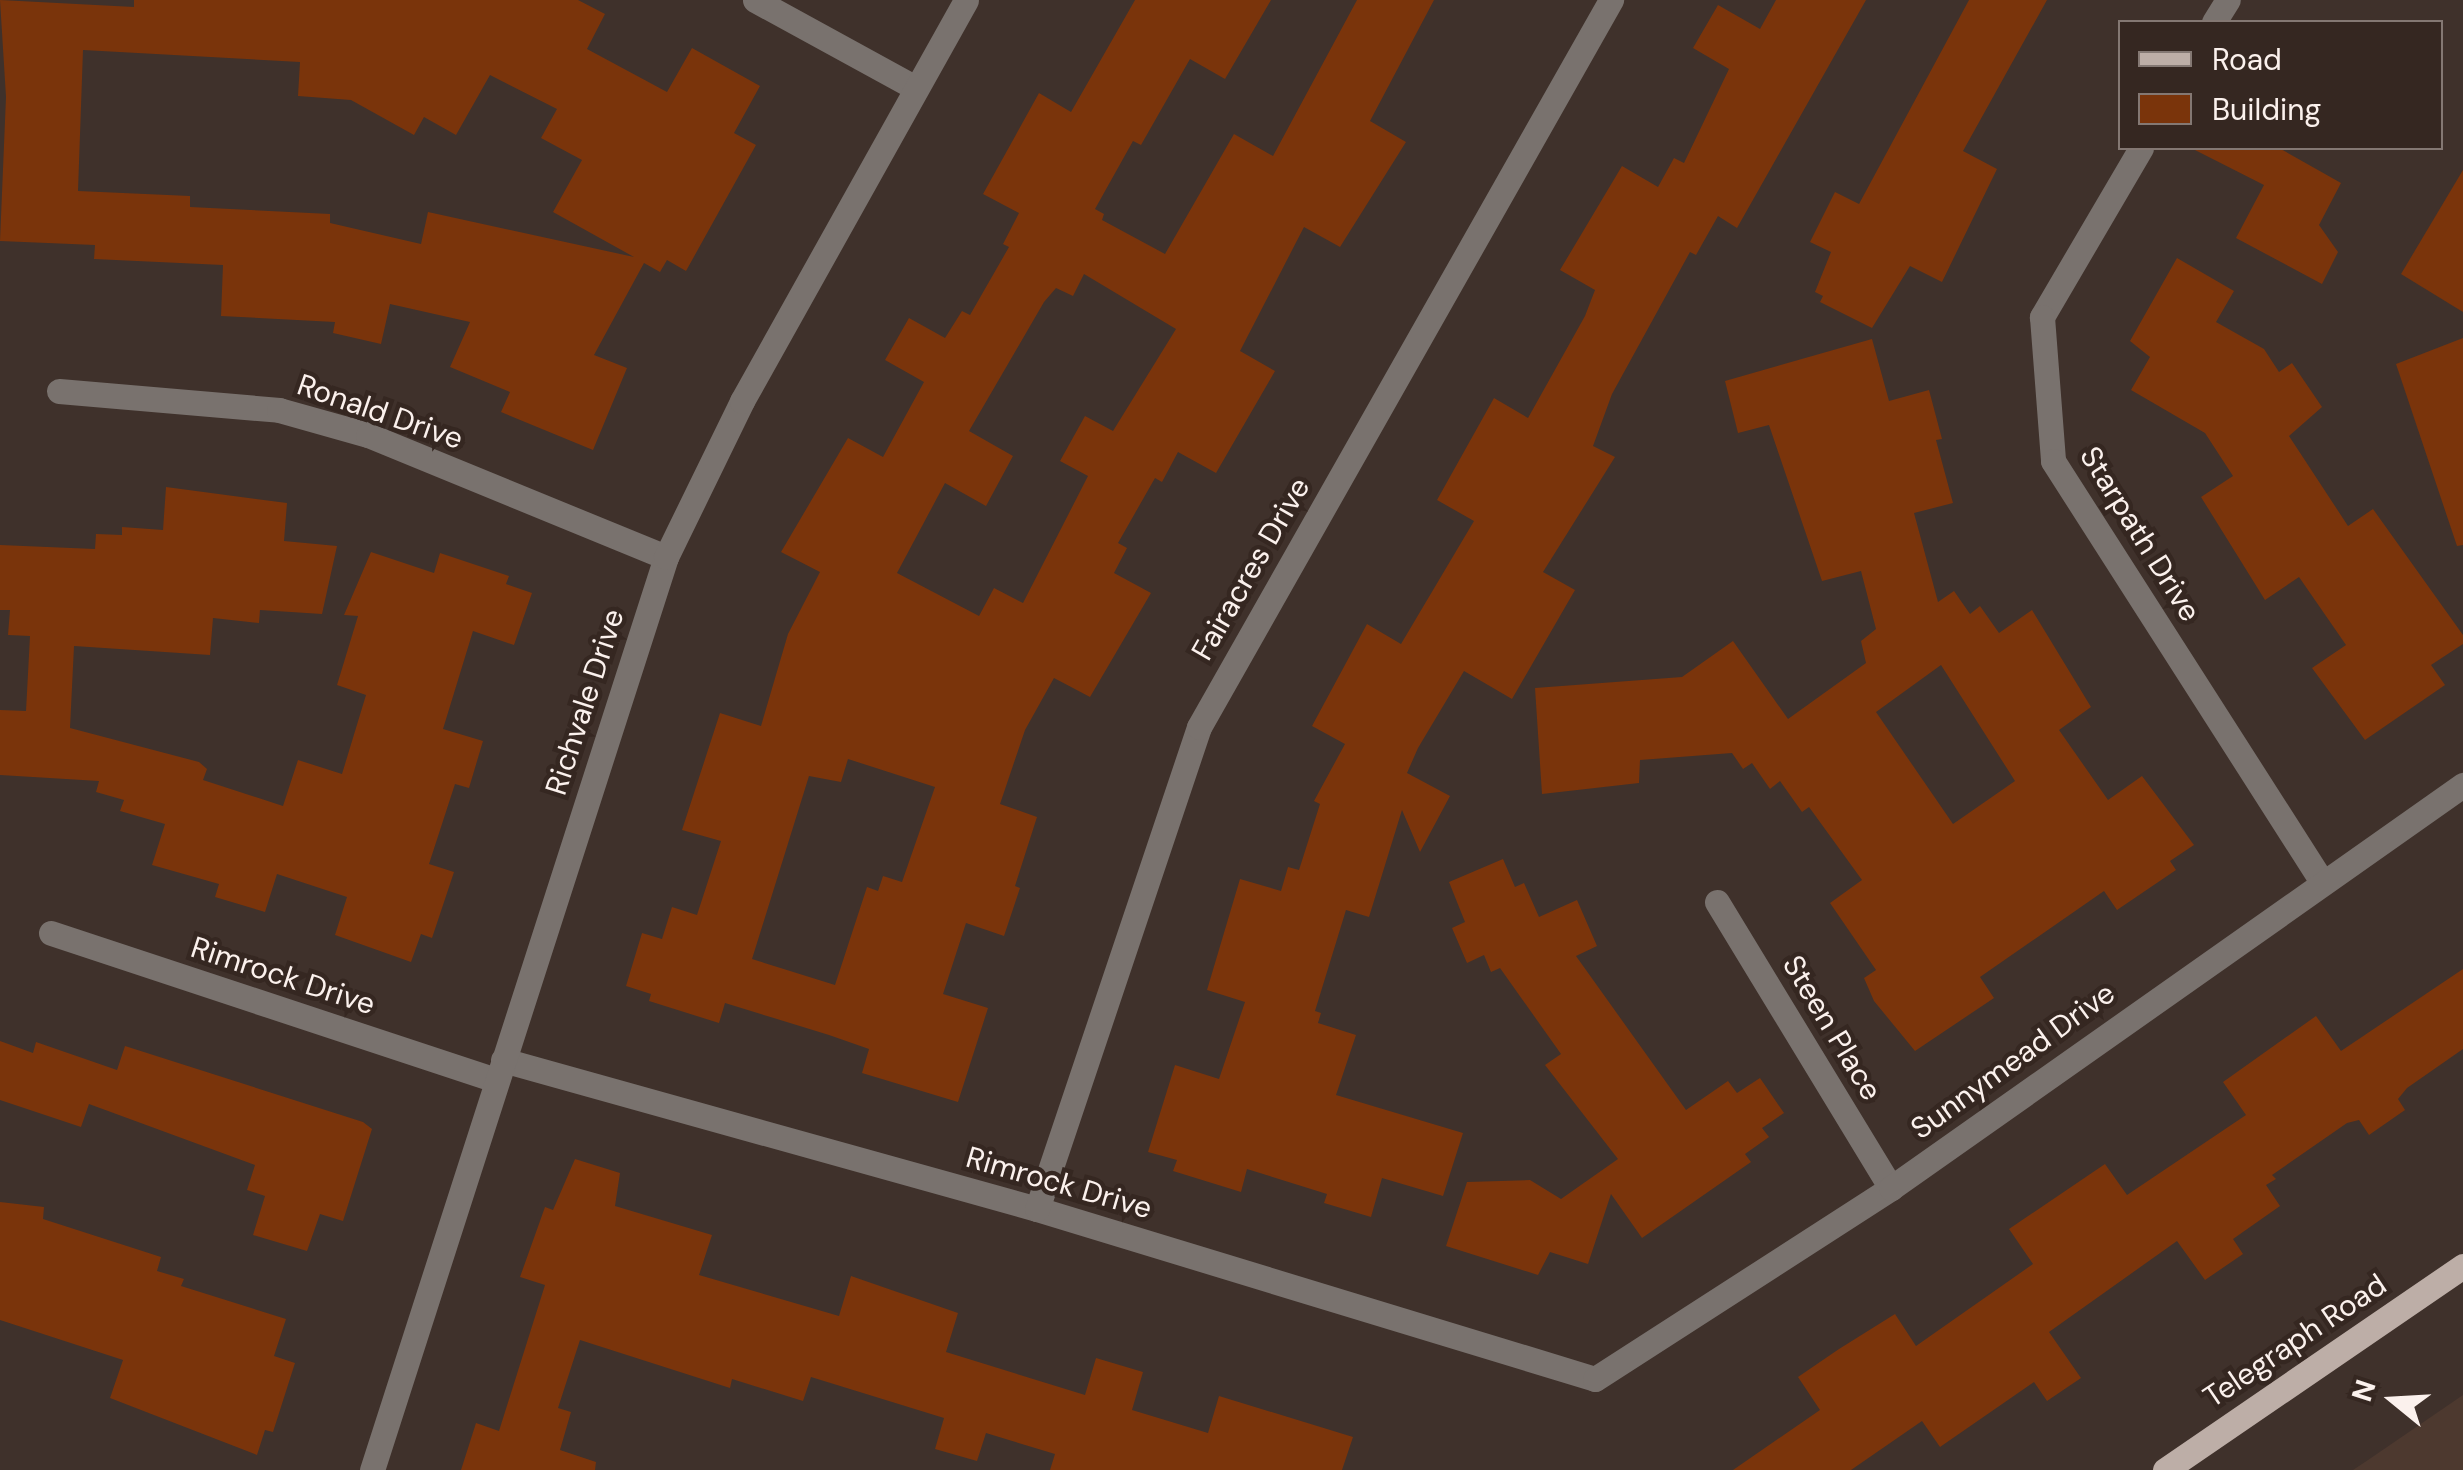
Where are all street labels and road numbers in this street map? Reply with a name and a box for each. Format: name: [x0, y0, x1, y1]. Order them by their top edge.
street label: Ronald Drive: [292, 367, 468, 457]
street label: Starpath Drive: [2072, 440, 2208, 628]
street label: Fairacres Drive: [1184, 471, 1318, 667]
street label: Richvale Drive: [538, 605, 632, 799]
street label: Rimrock Drive: [186, 929, 380, 1023]
street label: Steen Place: [1775, 949, 1889, 1107]
street label: Sunnymead Drive: [1904, 975, 2122, 1147]
street label: Rimrock Drive: [962, 1139, 1156, 1227]
street label: Telegraph Road: [2197, 1267, 2393, 1415]

